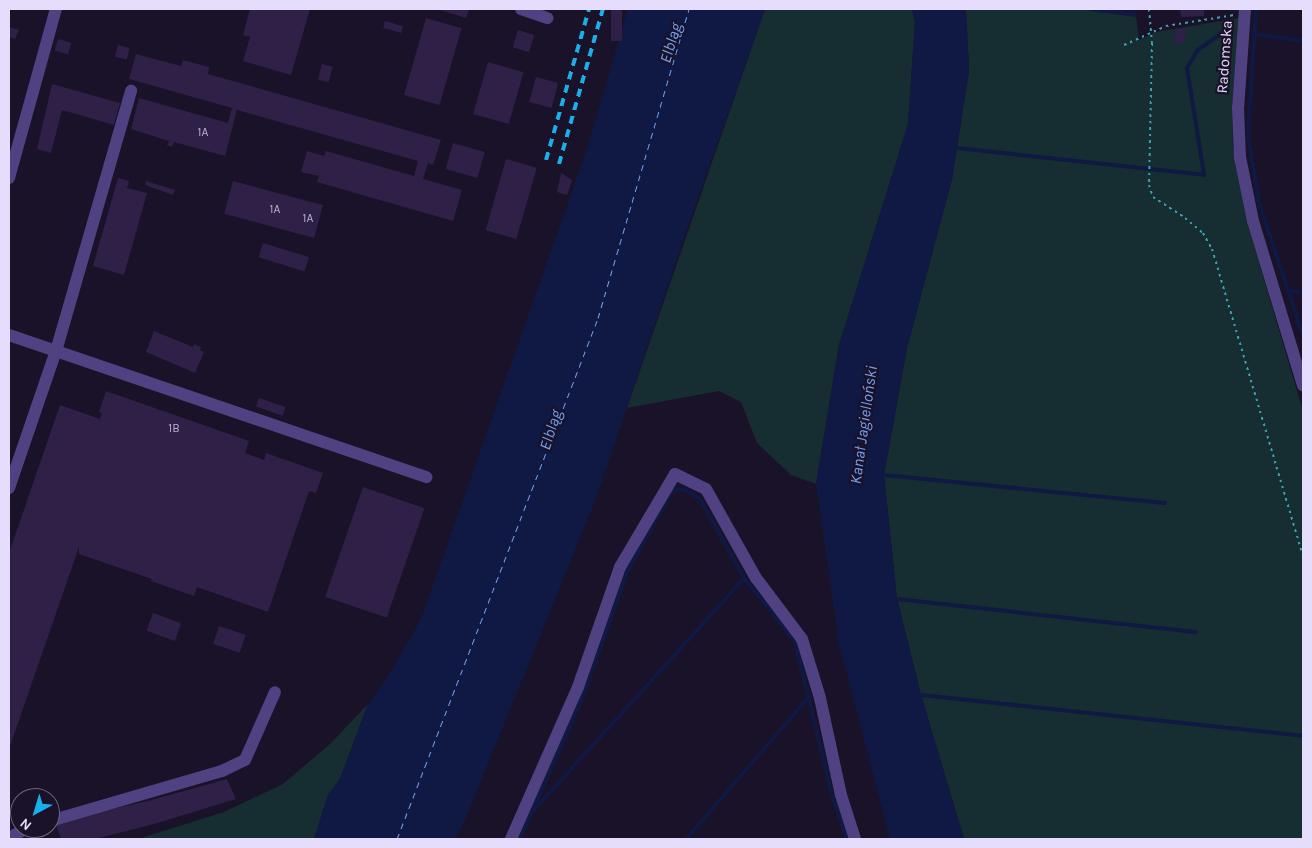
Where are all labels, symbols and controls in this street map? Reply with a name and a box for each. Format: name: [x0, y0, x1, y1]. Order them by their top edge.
street label: Radomska: [1213, 20, 1237, 94]
water label: Elbląg: [656, 21, 686, 65]
house number: 1A: [198, 126, 208, 140]
house number: 1A: [270, 203, 280, 217]
house number: 1A: [303, 212, 313, 226]
water label: Kanał Jagielloński: [846, 365, 882, 485]
water label: Elbląg: [536, 408, 566, 452]
house number: 1B: [168, 422, 180, 436]
north arrow: [10, 788, 60, 838]
text: N: [17, 815, 35, 834]

